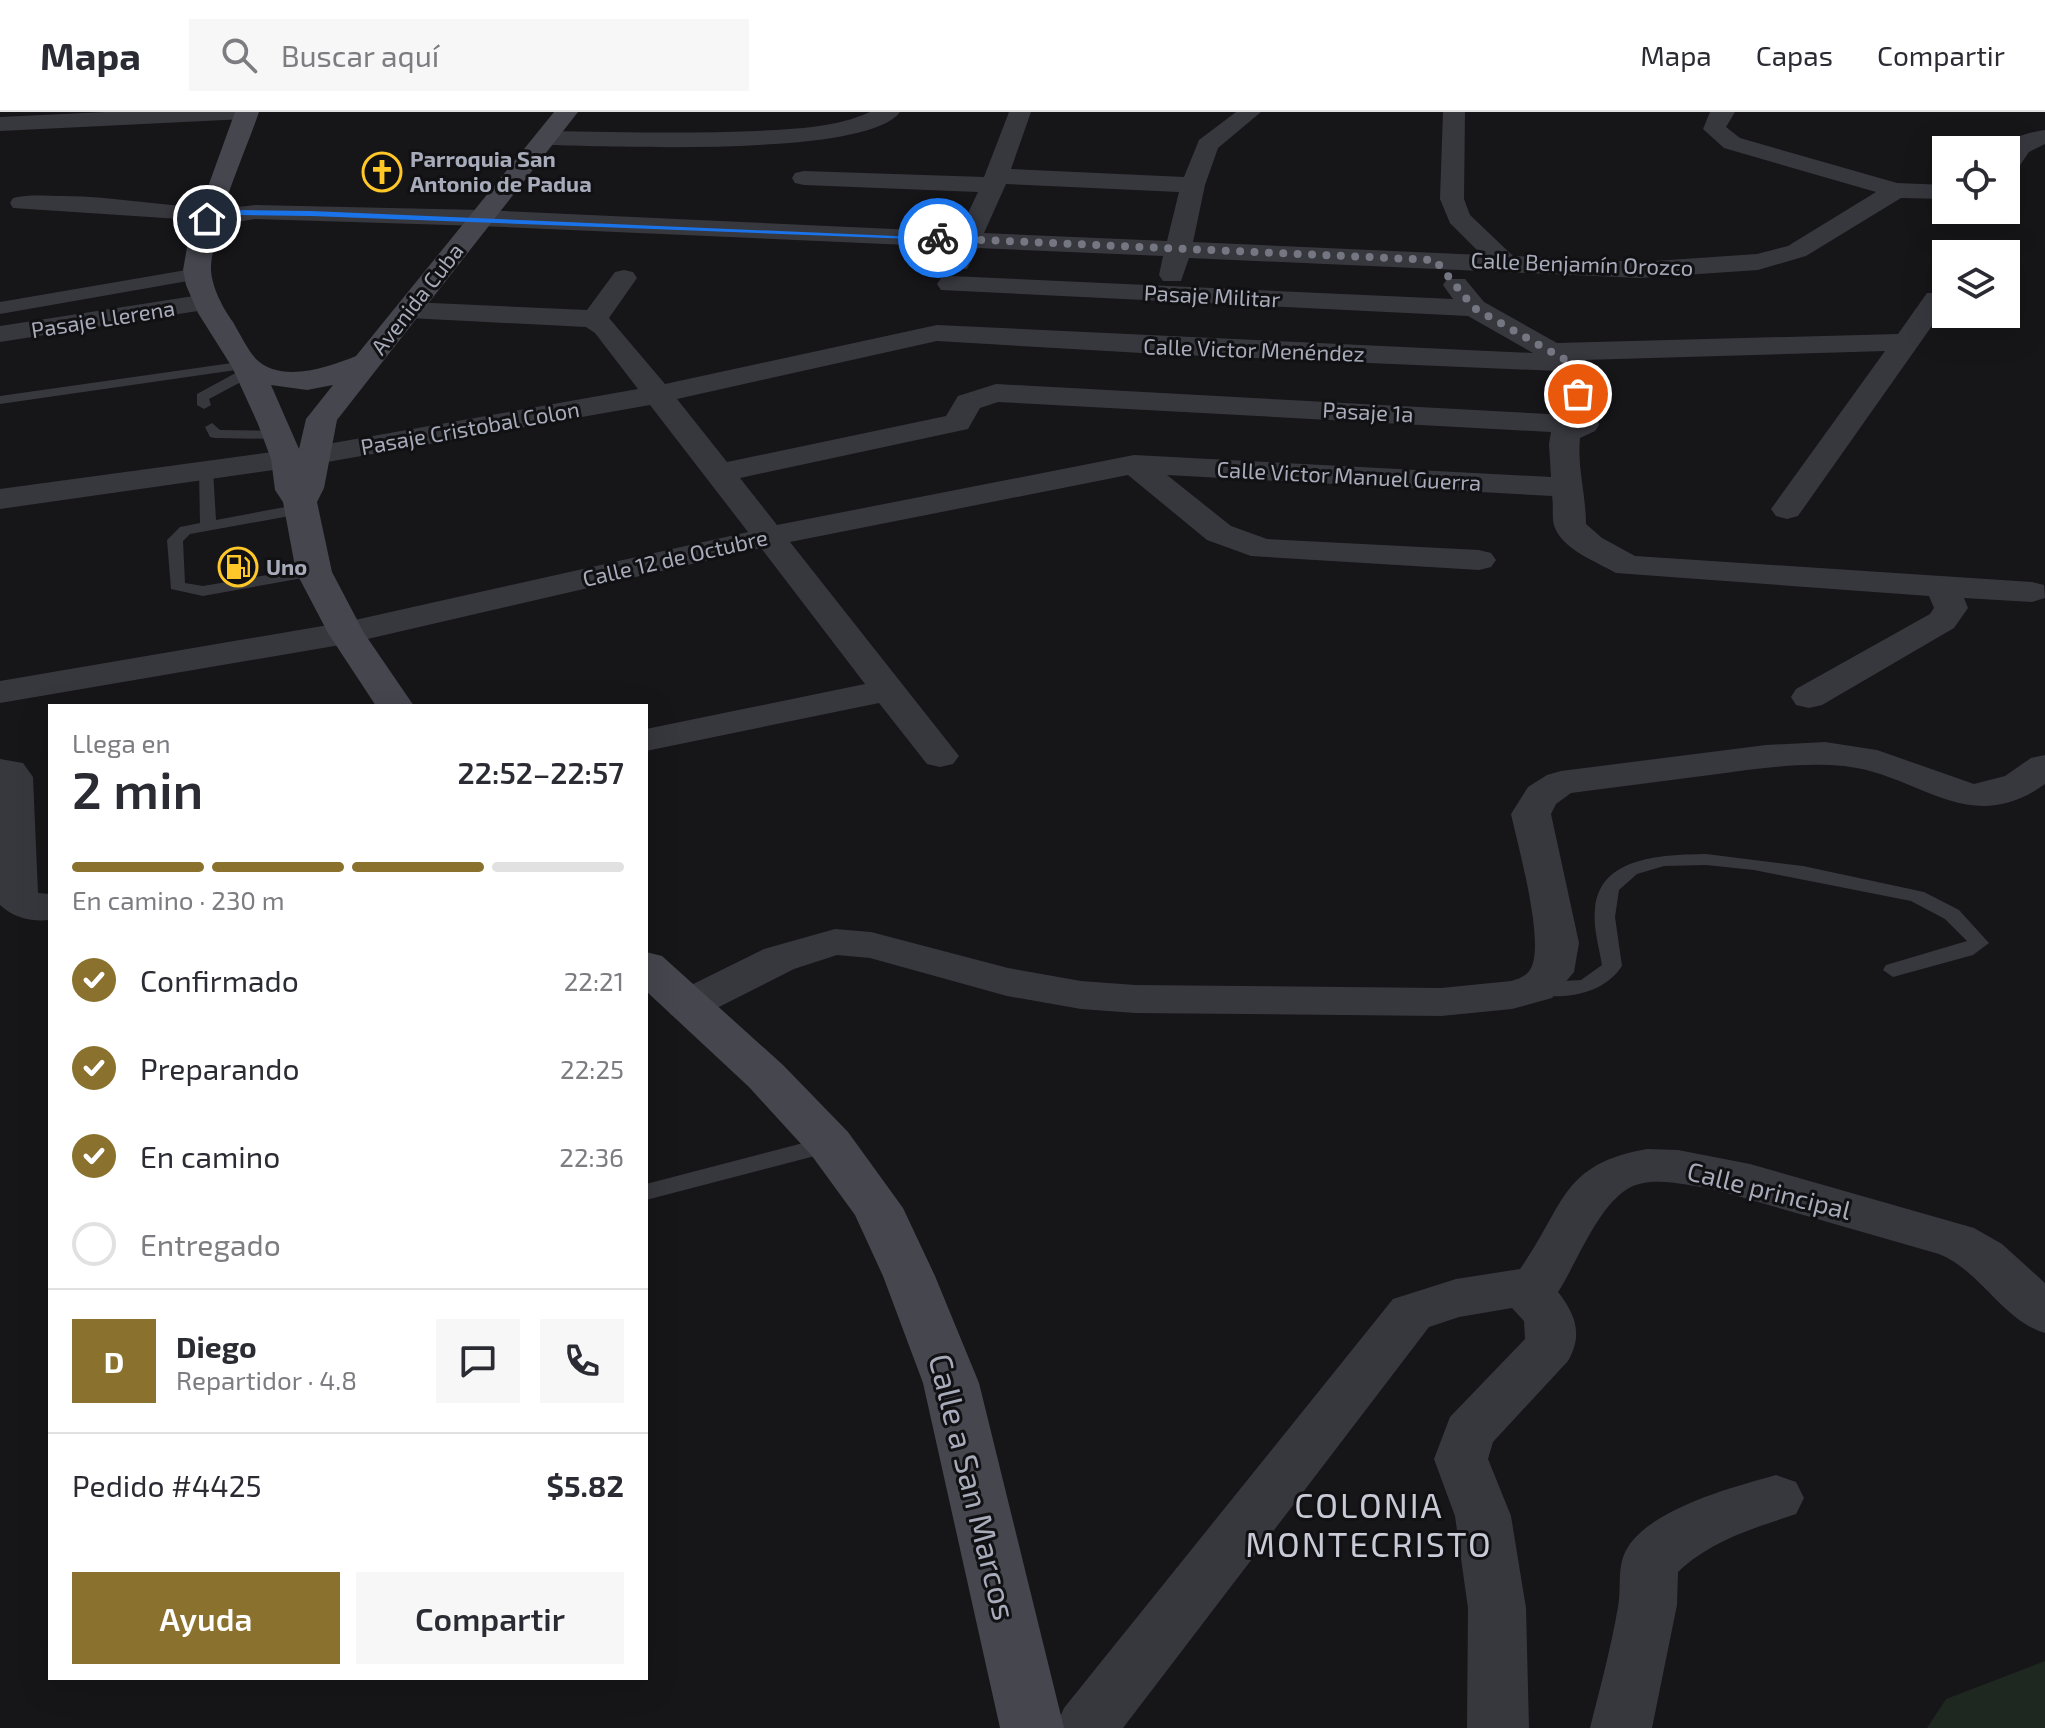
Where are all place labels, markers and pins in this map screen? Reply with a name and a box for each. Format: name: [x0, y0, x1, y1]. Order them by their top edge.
place label: Parroquia San Antonio de Padua: [410, 145, 592, 196]
church icon: Parroquia San Antonio de Padua: [361, 151, 403, 193]
pin: [173, 185, 241, 253]
pin: [1544, 360, 1612, 428]
fuel station icon: Uno: [217, 546, 259, 588]
place label: Uno: [266, 553, 307, 579]

